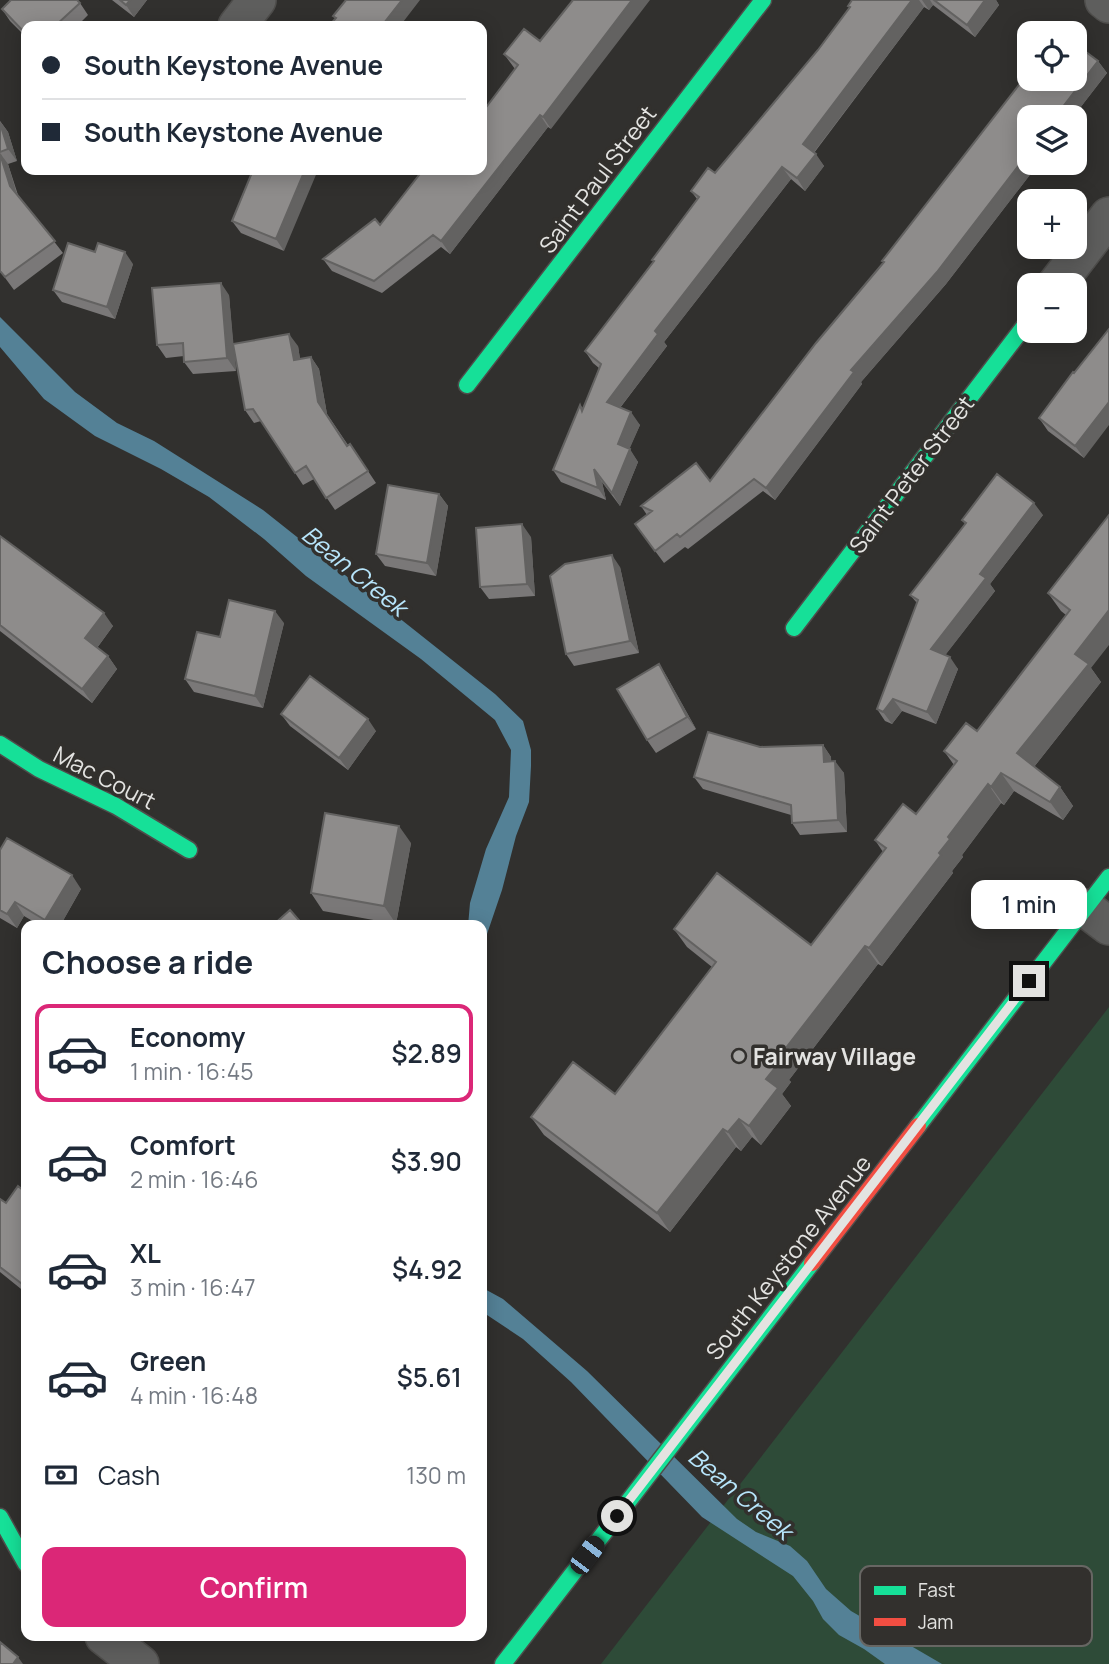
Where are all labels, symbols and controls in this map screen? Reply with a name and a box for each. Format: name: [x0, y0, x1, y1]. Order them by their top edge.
map controls: [1017, 21, 1087, 343]
button: locate: [1017, 21, 1087, 91]
text: South Keystone Avenue: [84, 47, 383, 83]
street label: Saint Paul Street: [531, 99, 663, 259]
button: layers: [1017, 105, 1087, 175]
text: South Keystone Avenue: [84, 114, 383, 150]
button: +: [1017, 189, 1087, 259]
button: −: [1017, 273, 1087, 343]
street label: Saint Peter Street: [841, 389, 981, 559]
water label: Bean Creek: [295, 517, 417, 625]
street label: Mac Court: [48, 738, 162, 816]
callout: 1 min: [971, 880, 1087, 928]
text: 1 min: [1002, 888, 1056, 920]
text: Choose a ride: [42, 940, 253, 984]
route end: [1013, 965, 1045, 997]
text: Economy: [130, 1019, 245, 1055]
icon: car: [46, 1022, 109, 1085]
text: $2.89: [392, 1035, 462, 1071]
place label: Fairway Village: [753, 1040, 916, 1072]
marker: Fairway Village: [731, 1048, 747, 1064]
text: 1 min · 16:45: [130, 1055, 253, 1087]
text: Comfort: [130, 1127, 236, 1163]
icon: car: [46, 1130, 109, 1193]
text: $3.90: [391, 1143, 462, 1179]
street label: South Keystone Avenue: [698, 1148, 878, 1366]
text: 2 min · 16:46: [130, 1163, 259, 1195]
text: XL: [130, 1235, 161, 1271]
icon: car: [46, 1238, 109, 1301]
text: $4.92: [392, 1251, 462, 1287]
text: 3 min · 16:47: [130, 1271, 256, 1303]
text: Green: [130, 1343, 206, 1379]
icon: car: [46, 1346, 109, 1409]
text: $5.61: [397, 1359, 462, 1395]
text: 4 min · 16:48: [130, 1379, 258, 1411]
water label: Bean Creek: [682, 1440, 802, 1548]
icon: cash: [42, 1456, 80, 1494]
text: Cash: [98, 1457, 160, 1493]
text: 130 m: [406, 1459, 466, 1491]
route start: [601, 1500, 633, 1532]
car: [566, 1532, 609, 1578]
button: Confirm: [42, 1547, 466, 1627]
legend: [860, 1566, 1092, 1646]
text: Fast: [918, 1577, 955, 1603]
text: Jam: [918, 1609, 953, 1635]

